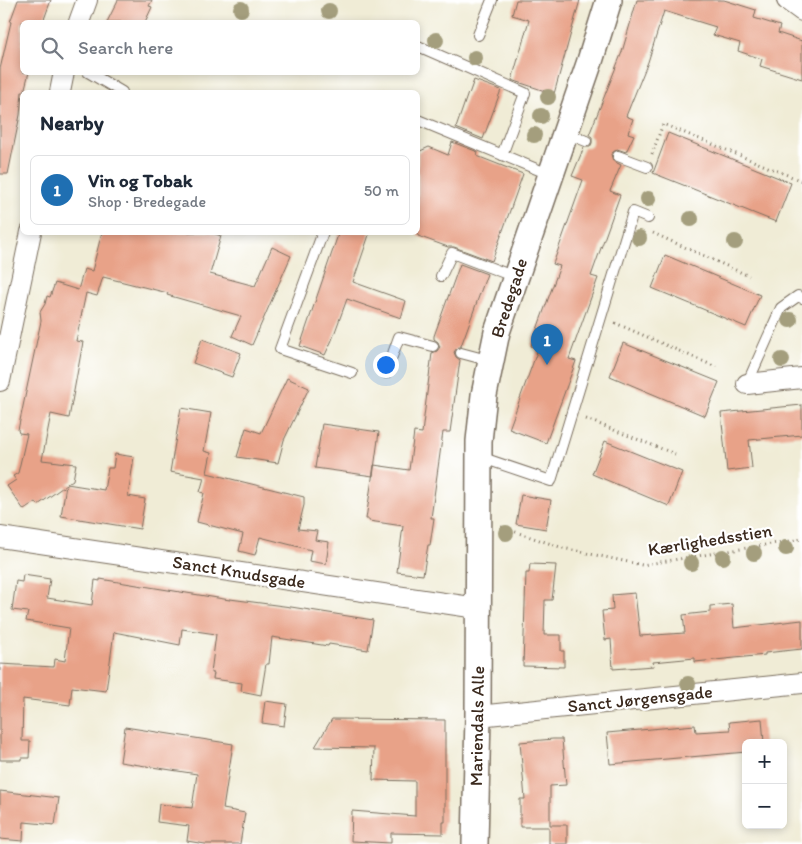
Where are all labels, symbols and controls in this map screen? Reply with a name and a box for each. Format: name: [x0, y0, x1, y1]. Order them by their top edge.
search box: [20, 20, 420, 75]
icon: search: [38, 34, 66, 62]
text: Search here: [78, 36, 173, 59]
text: Nearby: [40, 110, 104, 135]
text: Vin og Tobak: [88, 169, 193, 192]
text: 1: [53, 181, 61, 200]
text: 50 m: [364, 181, 399, 200]
text: Shop · Bredegade: [88, 192, 206, 211]
street label: Bredegade: [486, 255, 532, 341]
pin: 1: [531, 324, 563, 365]
your location: [373, 352, 399, 378]
street label: Kærlighedsstien: [646, 519, 774, 561]
street label: Sanct Knudsgade: [171, 551, 307, 593]
street label: Mariendals Alle: [465, 666, 489, 786]
street label: Sanct Jørgensgade: [566, 680, 714, 718]
map controls: [742, 739, 787, 829]
button: +: [742, 739, 787, 784]
button: −: [742, 784, 787, 829]

